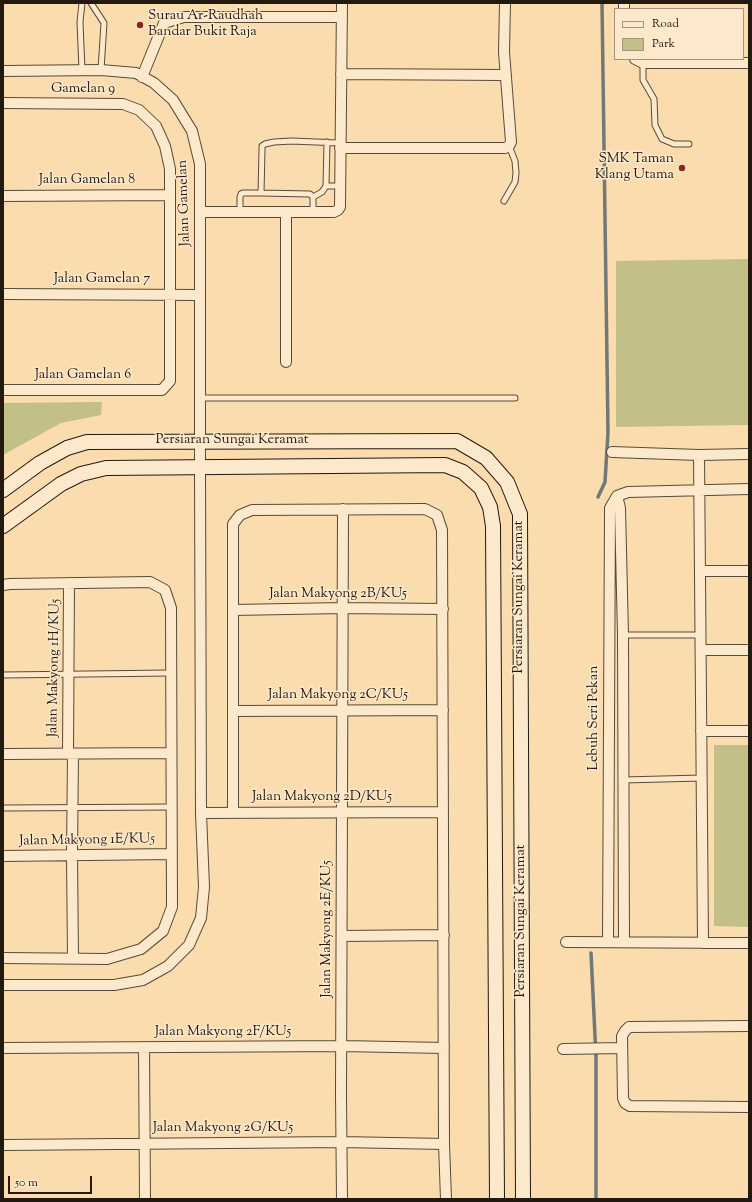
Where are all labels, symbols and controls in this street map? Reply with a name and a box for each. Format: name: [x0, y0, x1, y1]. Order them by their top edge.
legend: [614, 8, 744, 60]
place label: Surau Ar-Raudhah Bandar Bukit Raja: [148, 9, 263, 42]
text: Road: [652, 15, 679, 33]
marker: Surau Ar-Raudhah Bandar Bukit Raja: [135, 20, 145, 30]
text: Park: [652, 35, 675, 53]
street label: Gamelan 9: [51, 82, 115, 98]
place label: SMK Taman Klang Utama: [595, 152, 674, 184]
street label: Jalan Gamelan: [175, 159, 195, 247]
marker: SMK Taman Klang Utama: [677, 163, 687, 173]
street label: Jalan Gamelan 8: [39, 173, 135, 189]
street label: Jalan Gamelan 7: [54, 272, 150, 288]
street label: Jalan Gamelan 6: [35, 368, 131, 384]
street label: Persiaran Sungai Keramat: [156, 433, 308, 449]
street label: Persiaran Sungai Keramat: [512, 521, 528, 673]
street label: Jalan Makyong 2B/KU5: [269, 587, 407, 603]
street label: Jalan Makyong 1H/KU5: [45, 599, 65, 737]
street label: Lebuh Seri Pekan: [587, 666, 603, 770]
street label: Jalan Makyong 2C/KU5: [268, 688, 408, 704]
street label: Jalan Makyong 2D/KU5: [252, 790, 392, 806]
street label: Jalan Makyong 1E/KU5: [19, 831, 155, 851]
street label: Persiaran Sungai Keramat: [514, 845, 530, 997]
street label: Jalan Makyong 2E/KU5: [320, 860, 336, 998]
street label: Jalan Makyong 2F/KU5: [155, 1025, 291, 1041]
street label: Jalan Makyong 2G/KU5: [153, 1121, 293, 1137]
scale bar: [10, 1168, 94, 1194]
text: 50 m: [15, 1174, 38, 1192]

